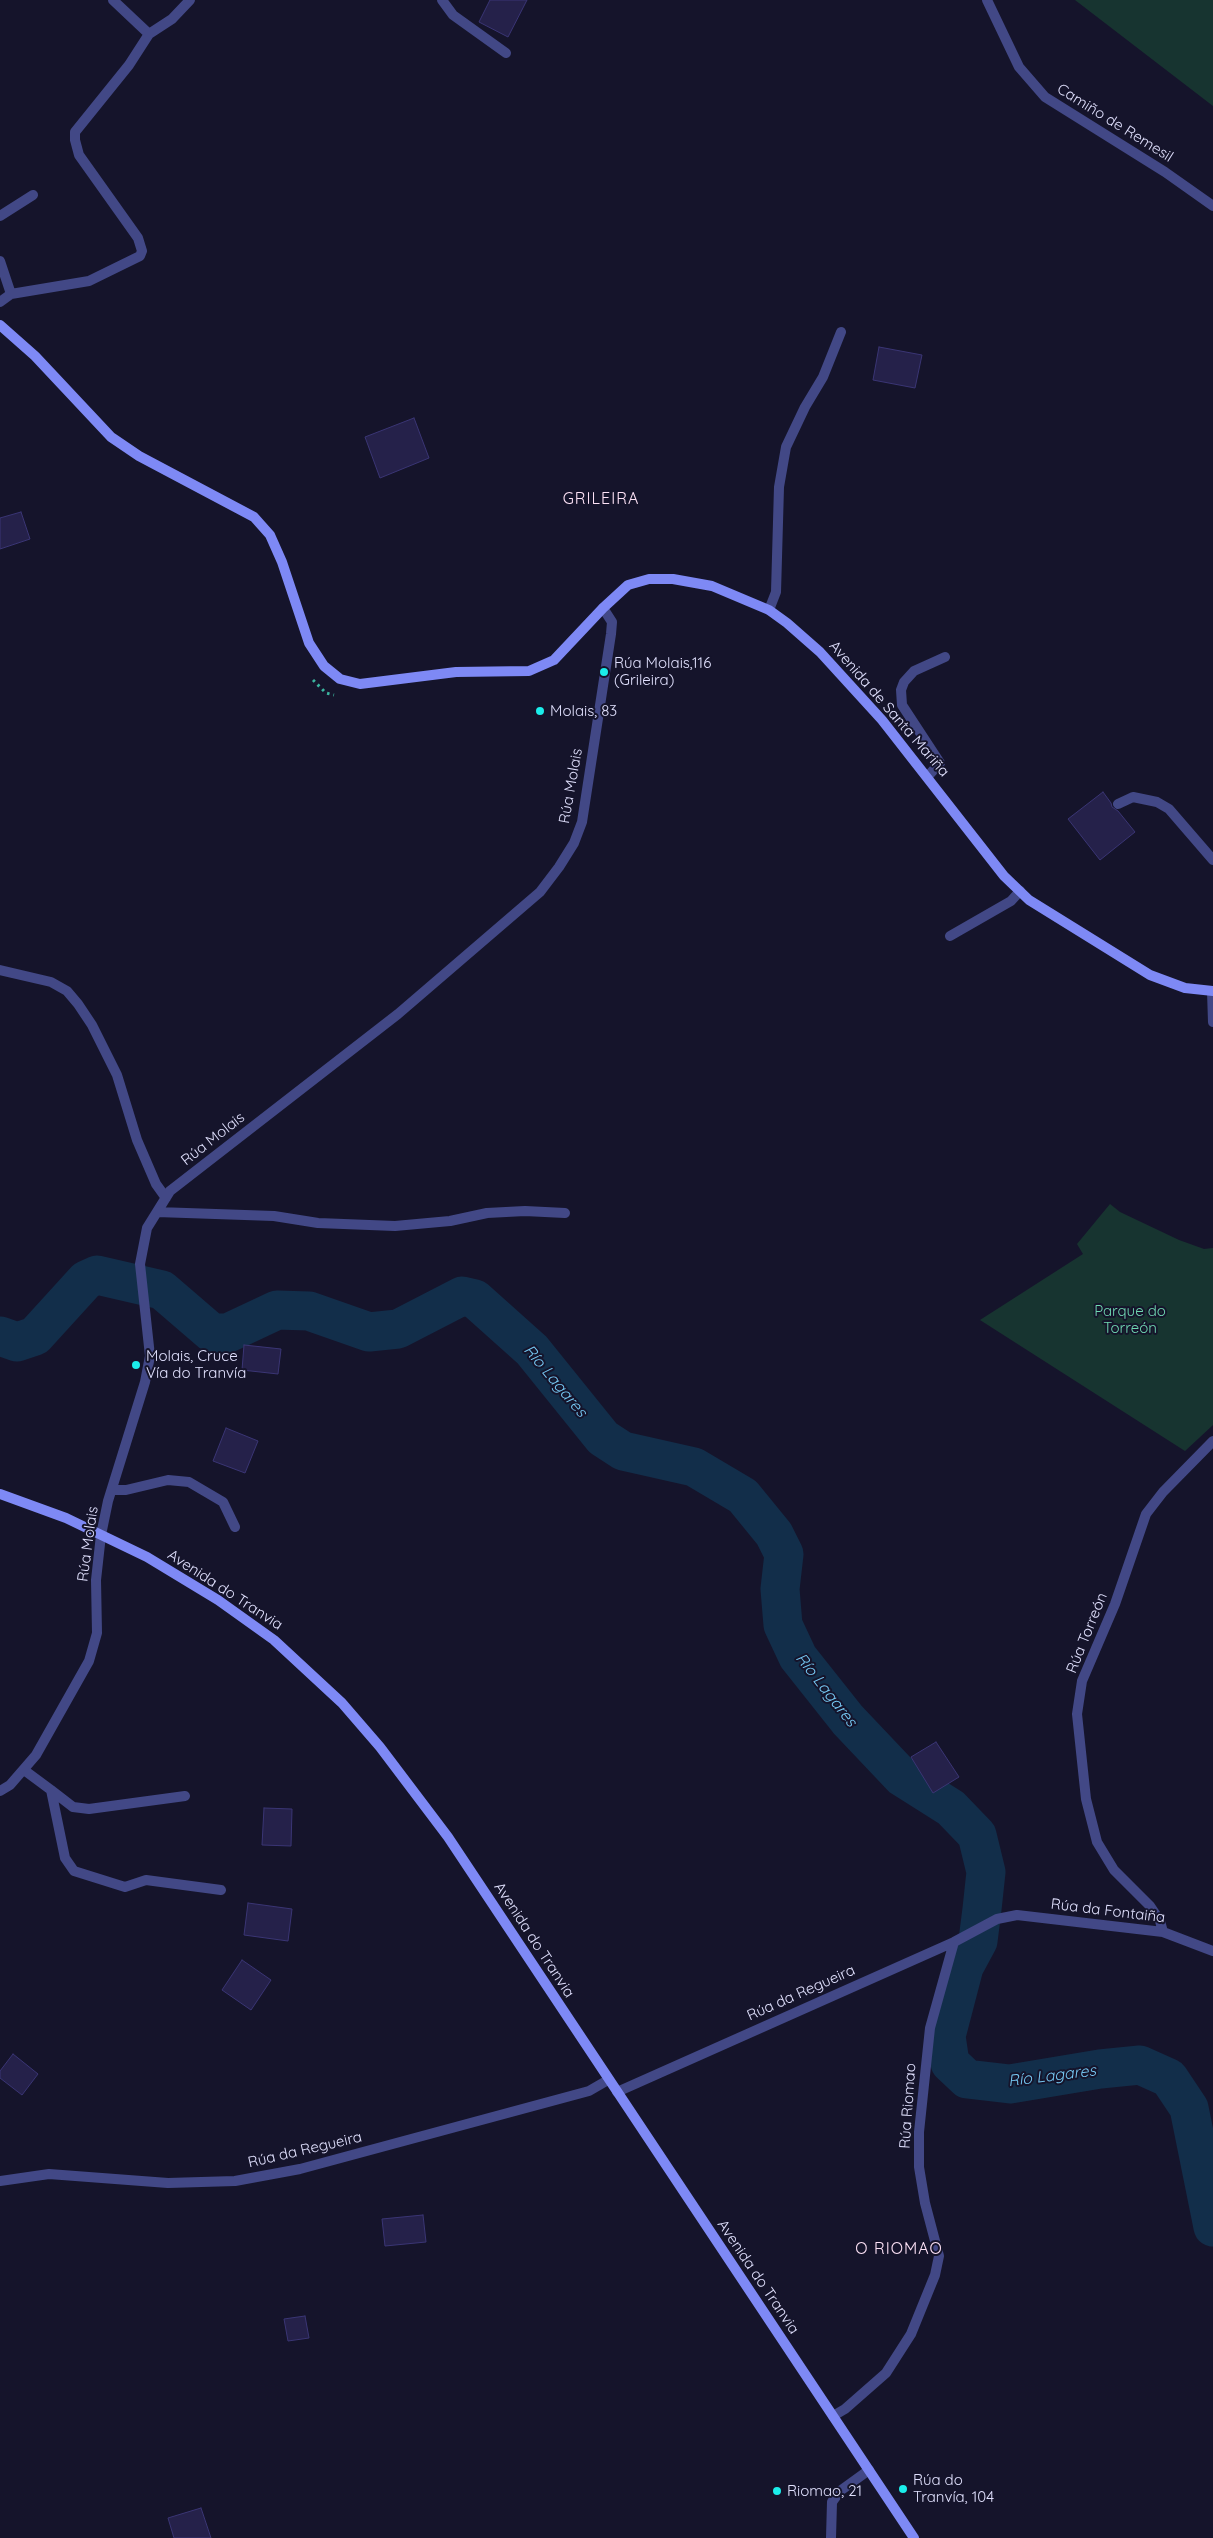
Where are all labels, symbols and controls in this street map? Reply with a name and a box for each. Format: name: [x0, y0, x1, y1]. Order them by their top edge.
street label: Camiño de Remesil: [1054, 80, 1176, 166]
district label: GRILEIRA: [562, 489, 640, 509]
street label: Avenida de Santa Mariña: [825, 637, 953, 781]
place label: Rúa Molais,116 (Grileira): [614, 654, 711, 689]
marker: Rúa Molais,116 (Grileira): [598, 666, 610, 678]
place label: Molais, 83: [550, 702, 617, 720]
marker: Molais, 83: [534, 705, 546, 717]
street label: Rúa Molais: [556, 747, 586, 825]
street label: Rúa Molais: [178, 1109, 248, 1169]
park label: Parque do Torreón: [1094, 1302, 1166, 1337]
water label: Río Lagares: [519, 1341, 591, 1421]
place label: Molais, Cruce Vía do Tranvía: [146, 1347, 246, 1382]
marker: Molais, Cruce Vía do Tranvía: [130, 1359, 142, 1371]
street label: Rúa Molais: [74, 1505, 102, 1583]
street label: Avenida do Tranvia: [164, 1546, 286, 1634]
street label: Rúa Torreón: [1063, 1590, 1111, 1676]
water label: Río Lagares: [791, 1649, 861, 1731]
street label: Avenida do Tranvia: [490, 1879, 578, 2001]
street label: Rúa da Fontaiña: [1050, 1895, 1166, 1927]
street label: Rúa da Regueira: [744, 1961, 858, 2025]
water label: Río Lagares: [1007, 2061, 1097, 2091]
street label: Rúa Riomao: [896, 2063, 920, 2149]
street label: Rúa da Regueira: [246, 2128, 364, 2172]
street label: Avenida do Tranvia: [713, 2217, 803, 2337]
district label: O RIOMAO: [854, 2239, 944, 2259]
place label: Rúa do Tranvía, 104: [913, 2471, 994, 2506]
place label: Riomao, 21: [787, 2482, 862, 2500]
marker: Rúa do Tranvía, 104: [897, 2483, 909, 2495]
marker: Riomao, 21: [771, 2485, 783, 2497]

